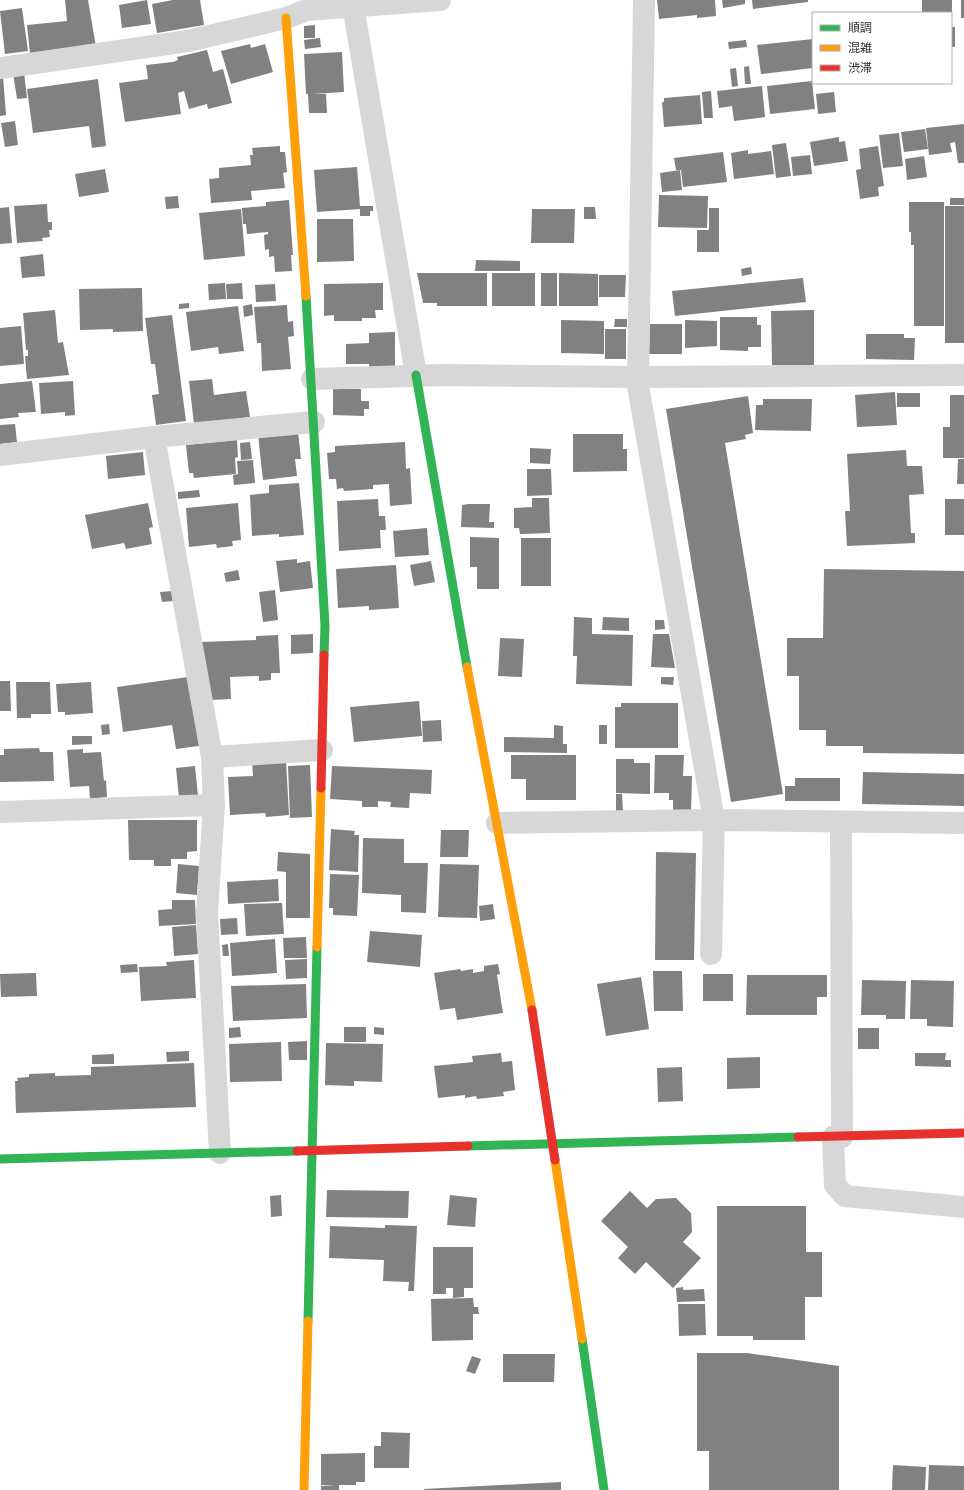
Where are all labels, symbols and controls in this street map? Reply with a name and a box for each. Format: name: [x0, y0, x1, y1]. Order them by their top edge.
legend: [812, 12, 952, 84]
text: 順調: [848, 21, 872, 36]
text: 混雑: [848, 41, 872, 56]
text: 渋滞: [848, 61, 872, 76]

